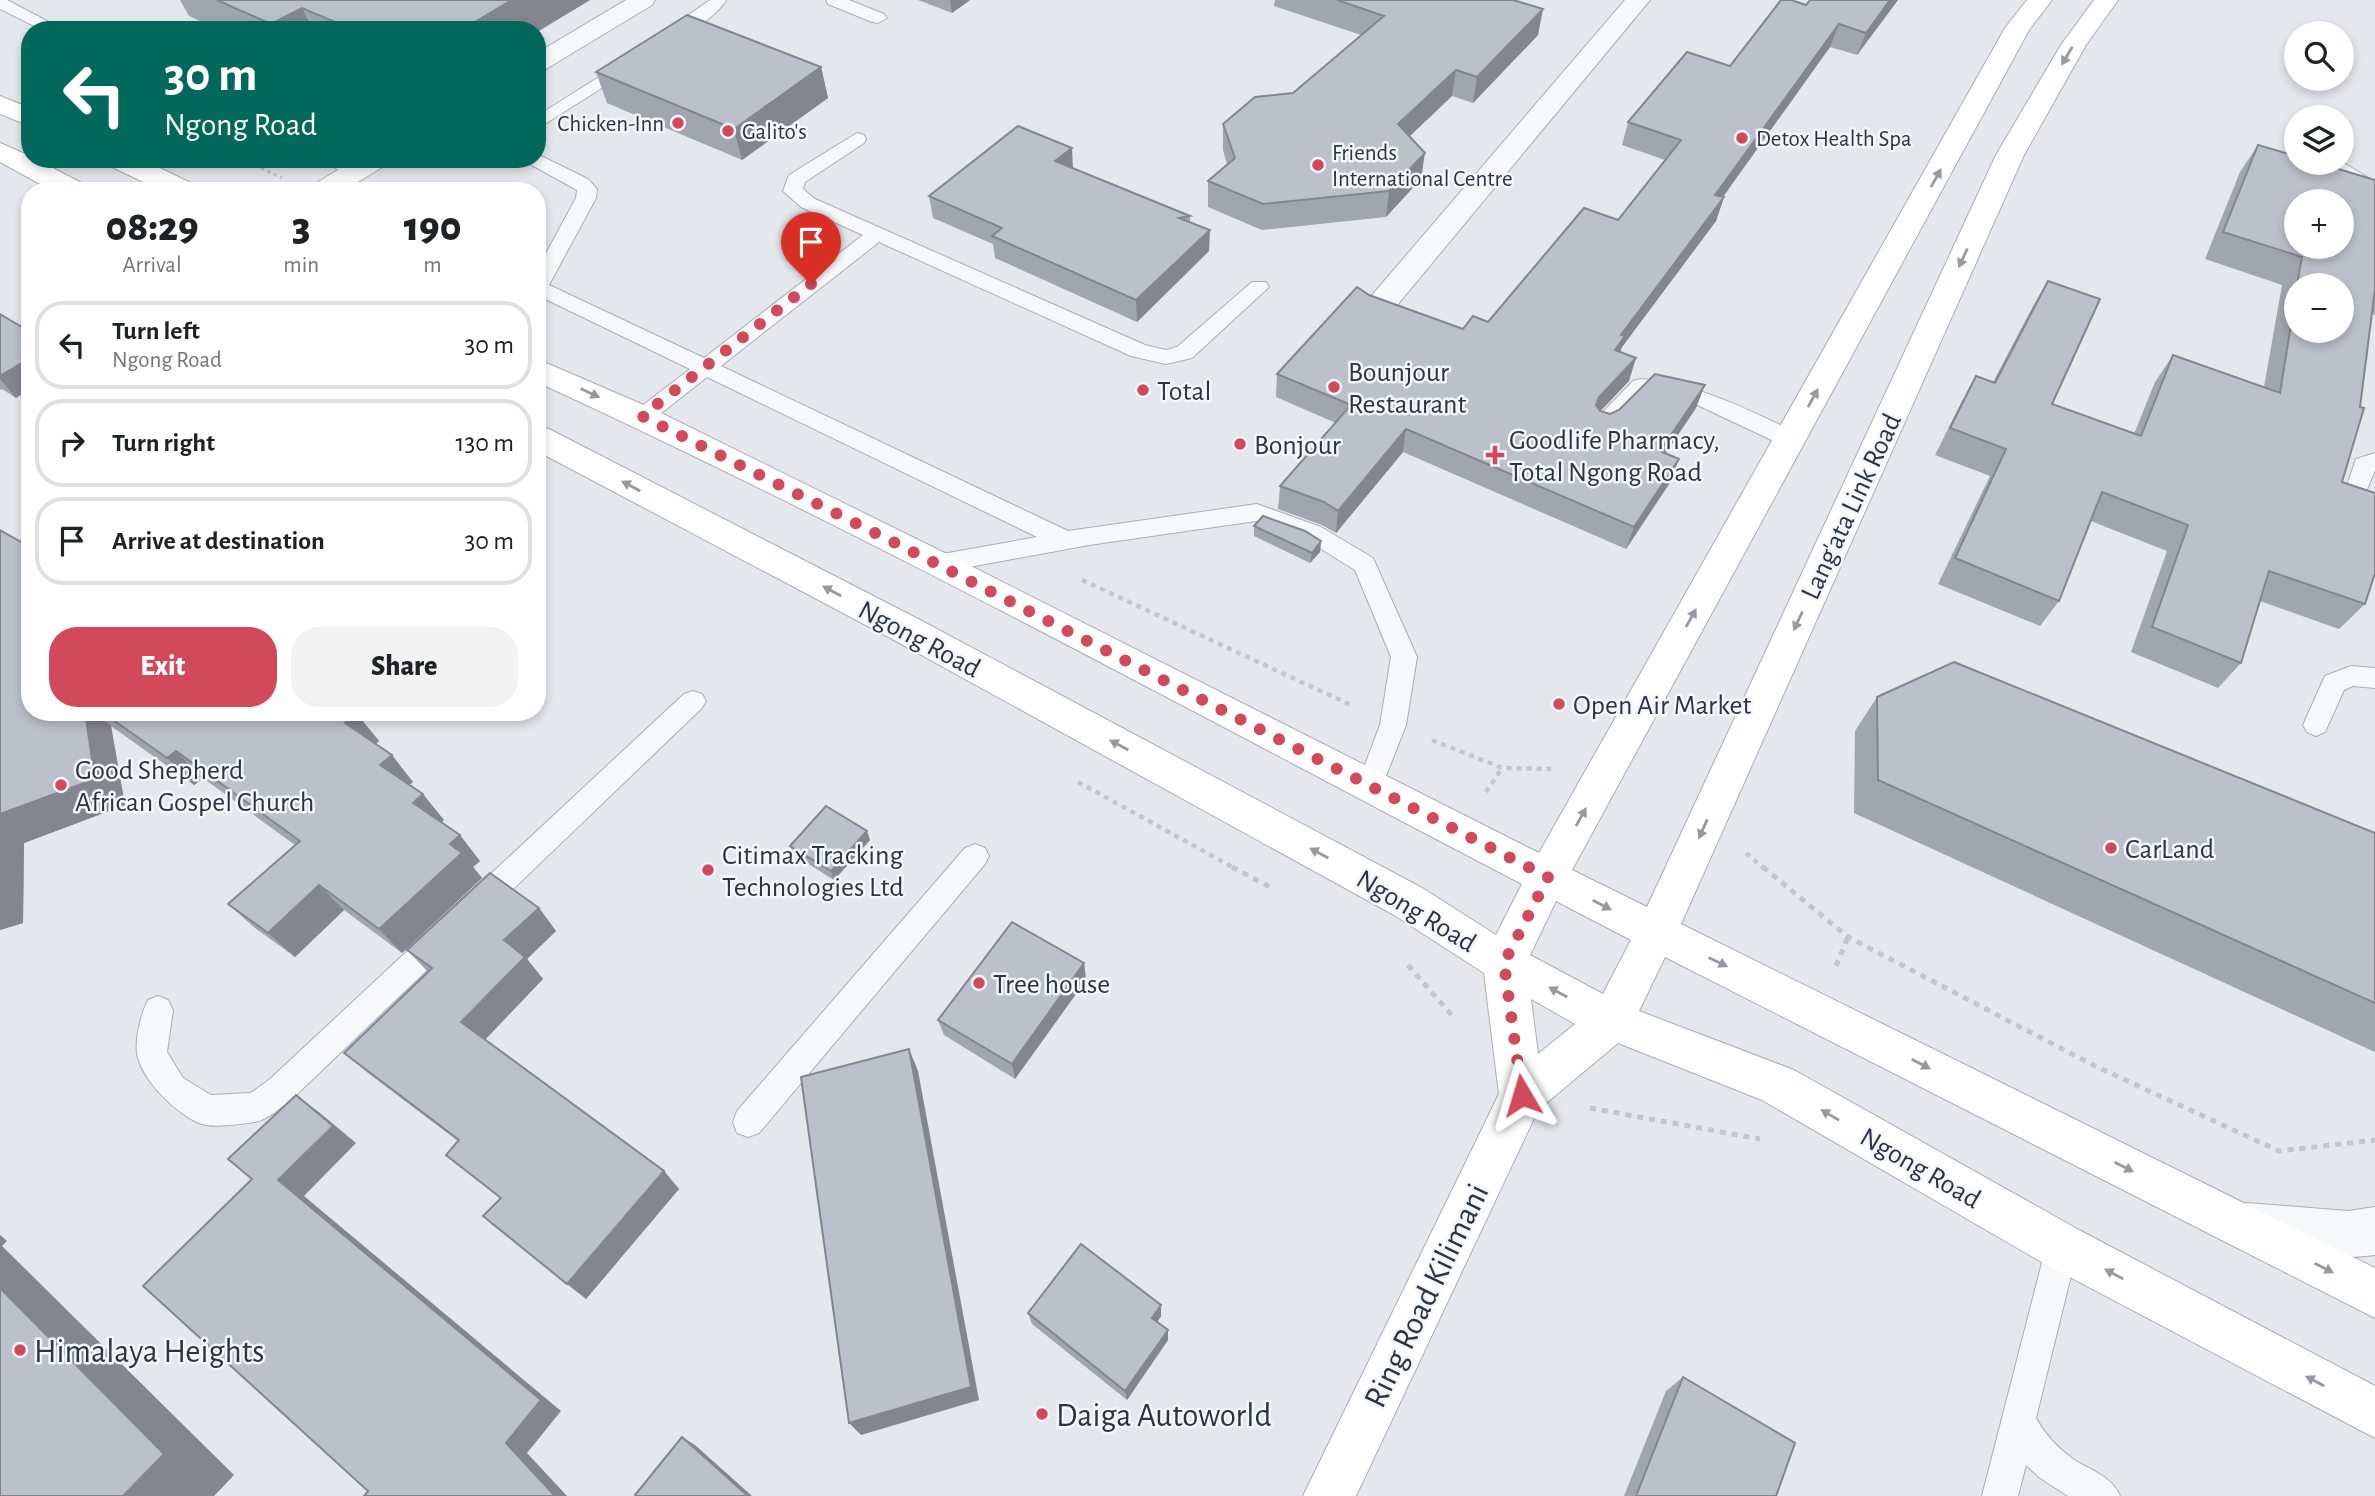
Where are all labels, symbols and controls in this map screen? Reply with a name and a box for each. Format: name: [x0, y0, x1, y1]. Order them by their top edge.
map controls: [2284, 21, 2354, 343]
button: search: [2284, 21, 2354, 91]
one-way arrow: [2061, 47, 2073, 66]
icon: left: [49, 49, 140, 140]
text: 30 m: [164, 51, 258, 100]
button: layers: [2284, 105, 2354, 175]
text: Ngong Road: [164, 109, 317, 141]
place label: Chicken-Inn: [557, 113, 664, 136]
marker: Chicken-Inn: [670, 115, 686, 131]
place label: Galito's: [742, 121, 807, 144]
marker: Galito's: [720, 123, 736, 139]
place label: Detox Health Spa: [1756, 128, 1912, 151]
marker: Detox Health Spa: [1734, 130, 1750, 146]
place label: Friends International Centre: [1332, 142, 1513, 191]
marker: Friends International Centre: [1310, 157, 1326, 173]
one-way arrow: [1929, 167, 1941, 187]
button: +: [2284, 189, 2354, 259]
text: 08:29: [106, 206, 199, 248]
text: 3: [292, 206, 310, 248]
text: 190: [404, 206, 461, 248]
pin: [781, 212, 841, 284]
icon: arrive: [792, 223, 830, 261]
one-way arrow: [1957, 248, 1968, 269]
text: Arrival: [123, 254, 182, 277]
text: min: [283, 254, 319, 277]
text: m: [423, 254, 442, 277]
button: −: [2284, 273, 2354, 343]
text: Turn left: [112, 318, 200, 344]
icon: left: [53, 326, 91, 364]
text: 30 m: [464, 332, 514, 358]
text: Ngong Road: [112, 349, 222, 372]
place label: Bounjour Restaurant: [1348, 359, 1467, 419]
place label: Total: [1157, 378, 1211, 406]
marker: Bounjour Restaurant: [1326, 379, 1342, 395]
marker: Total: [1135, 382, 1151, 398]
one-way arrow: [579, 388, 600, 399]
one-way arrow: [1807, 388, 1819, 408]
street label: Lang'ata Link Road: [1797, 410, 1907, 604]
icon: right: [53, 424, 91, 462]
place label: Goodlife Pharmacy, Total Ngong Road: [1509, 427, 1720, 487]
text: Turn right: [112, 430, 215, 456]
text: 130 m: [456, 430, 514, 456]
place label: Bonjour: [1254, 432, 1341, 460]
marker: Bonjour: [1232, 436, 1248, 452]
marker: Goodlife Pharmacy, Total Ngong Road: [1487, 447, 1503, 463]
one-way arrow: [621, 480, 640, 492]
icon: arrive: [53, 522, 91, 560]
text: Arrive at destination: [112, 528, 325, 554]
text: 30 m: [464, 528, 514, 554]
one-way arrow: [822, 585, 842, 597]
street label: Ngong Road: [853, 596, 985, 684]
one-way arrow: [1685, 609, 1697, 628]
one-way arrow: [1792, 611, 1803, 632]
button: Exit: [49, 627, 277, 707]
button: Share: [291, 627, 518, 707]
place label: Open Air Market: [1573, 692, 1751, 720]
marker: Open Air Market: [1551, 696, 1567, 712]
one-way arrow: [1109, 739, 1129, 751]
place label: Good Shepherd African Gospel Church: [75, 757, 314, 817]
marker: Good Shepherd African Gospel Church: [53, 777, 69, 793]
one-way arrow: [1575, 808, 1587, 827]
one-way arrow: [1698, 818, 1709, 839]
place label: CarLand: [2125, 836, 2214, 864]
marker: CarLand: [2103, 840, 2119, 856]
place label: Citimax Tracking Technologies Ltd: [722, 842, 904, 902]
one-way arrow: [1309, 848, 1329, 859]
marker: Citimax Tracking Technologies Ltd: [700, 862, 716, 878]
street label: Ngong Road: [1351, 865, 1481, 958]
one-way arrow: [1592, 899, 1612, 910]
one-way arrow: [1708, 957, 1728, 968]
place label: Tree house: [993, 971, 1110, 999]
marker: Tree house: [971, 975, 987, 991]
one-way arrow: [1548, 986, 1568, 998]
position arrow: [1485, 1058, 1559, 1132]
one-way arrow: [1911, 1059, 1931, 1070]
one-way arrow: [1820, 1109, 1840, 1121]
street label: Ngong Road: [1855, 1123, 1985, 1214]
one-way arrow: [2114, 1161, 2134, 1172]
street label: Ring Road Kilimani: [1359, 1179, 1496, 1413]
one-way arrow: [2314, 1263, 2334, 1274]
one-way arrow: [2104, 1268, 2124, 1280]
place label: Himalaya Heights: [34, 1336, 265, 1369]
marker: Himalaya Heights: [12, 1342, 28, 1358]
one-way arrow: [2305, 1375, 2325, 1386]
place label: Daiga Autoworld: [1056, 1400, 1272, 1433]
marker: Daiga Autoworld: [1034, 1406, 1050, 1422]

